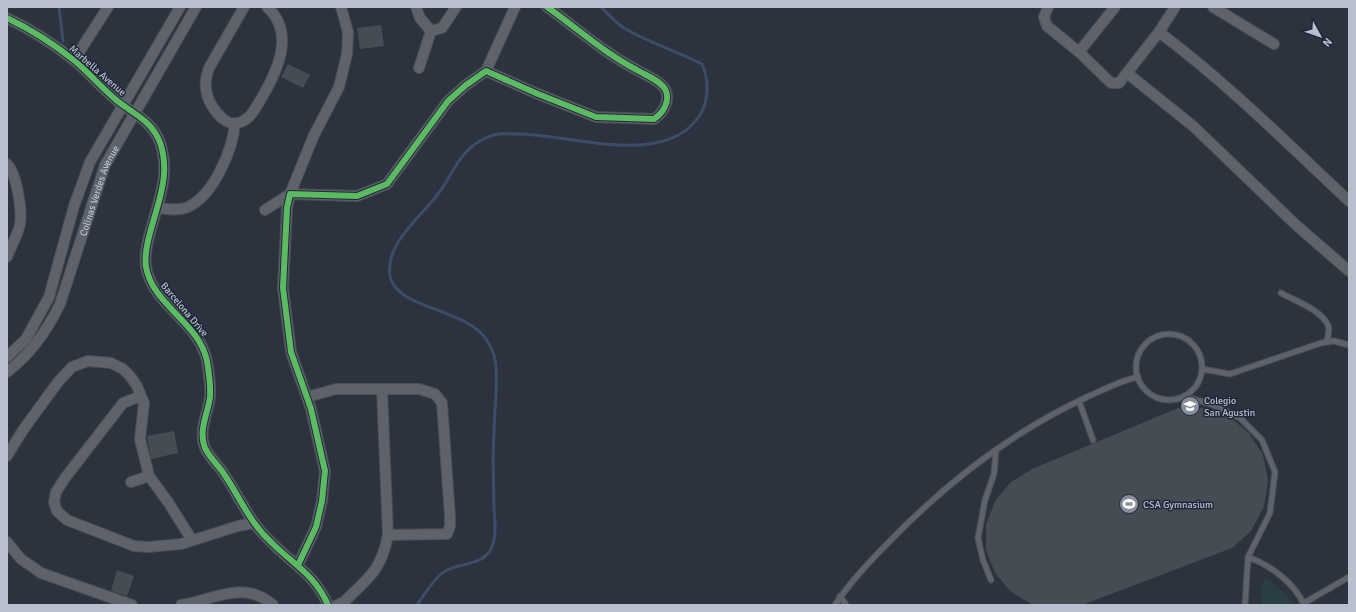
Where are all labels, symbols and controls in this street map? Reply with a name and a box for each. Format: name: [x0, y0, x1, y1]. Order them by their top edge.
north arrow: [1300, 16, 1340, 56]
text: N: [1320, 35, 1335, 49]
street label: Marbella Avenue: [66, 43, 128, 99]
street label: Colinas Verdes Avenue: [77, 144, 122, 238]
street label: Barcelona Drive: [158, 280, 210, 339]
school or university icon: Colegio San Agustin: [1179, 395, 1201, 417]
place label: Colegio San Agustin: [1204, 395, 1255, 419]
sports icon: CSA Gymnasium: [1118, 493, 1140, 515]
place label: CSA Gymnasium: [1143, 499, 1213, 511]

